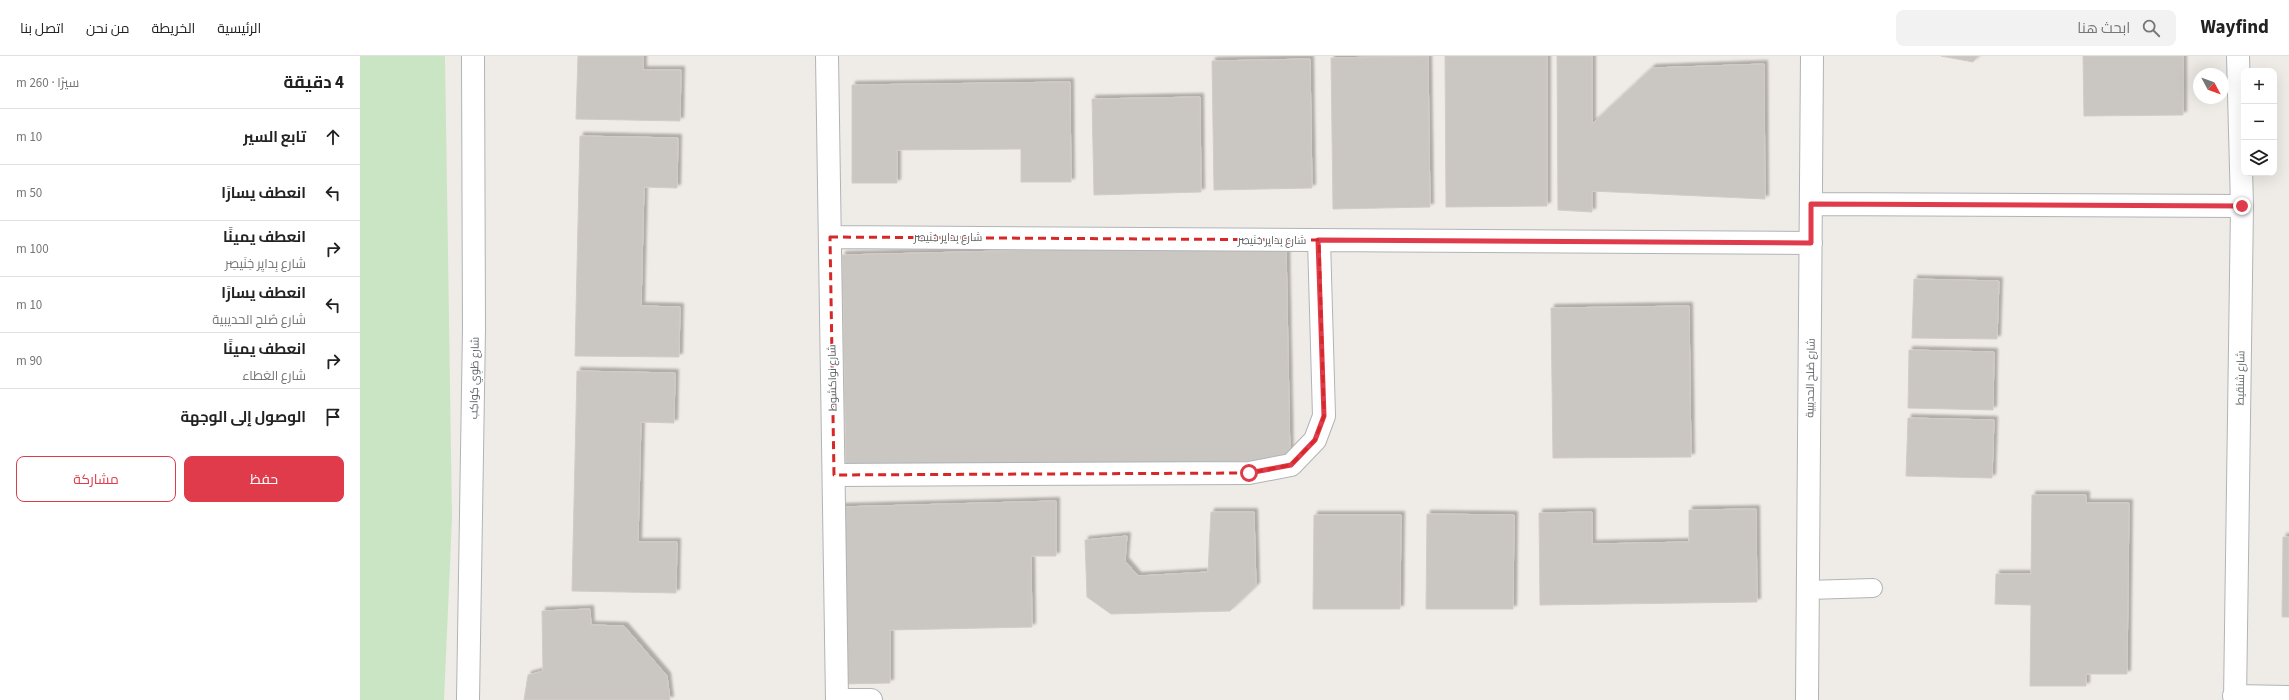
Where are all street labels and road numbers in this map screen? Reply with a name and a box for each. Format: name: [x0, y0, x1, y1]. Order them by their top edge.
street label: شارع بِدايِر خِنَيصِر: [913, 230, 982, 245]
street label: شارع بِدايِر خِنَيصِر: [1237, 233, 1306, 248]
street label: شارع طَوِي كِواكِب: [466, 337, 484, 419]
street label: شارع صُلح الحديبية: [1802, 338, 1819, 418]
street label: شارع نواكشوط: [824, 344, 841, 412]
street label: شارع شنقيط: [2233, 350, 2248, 406]

